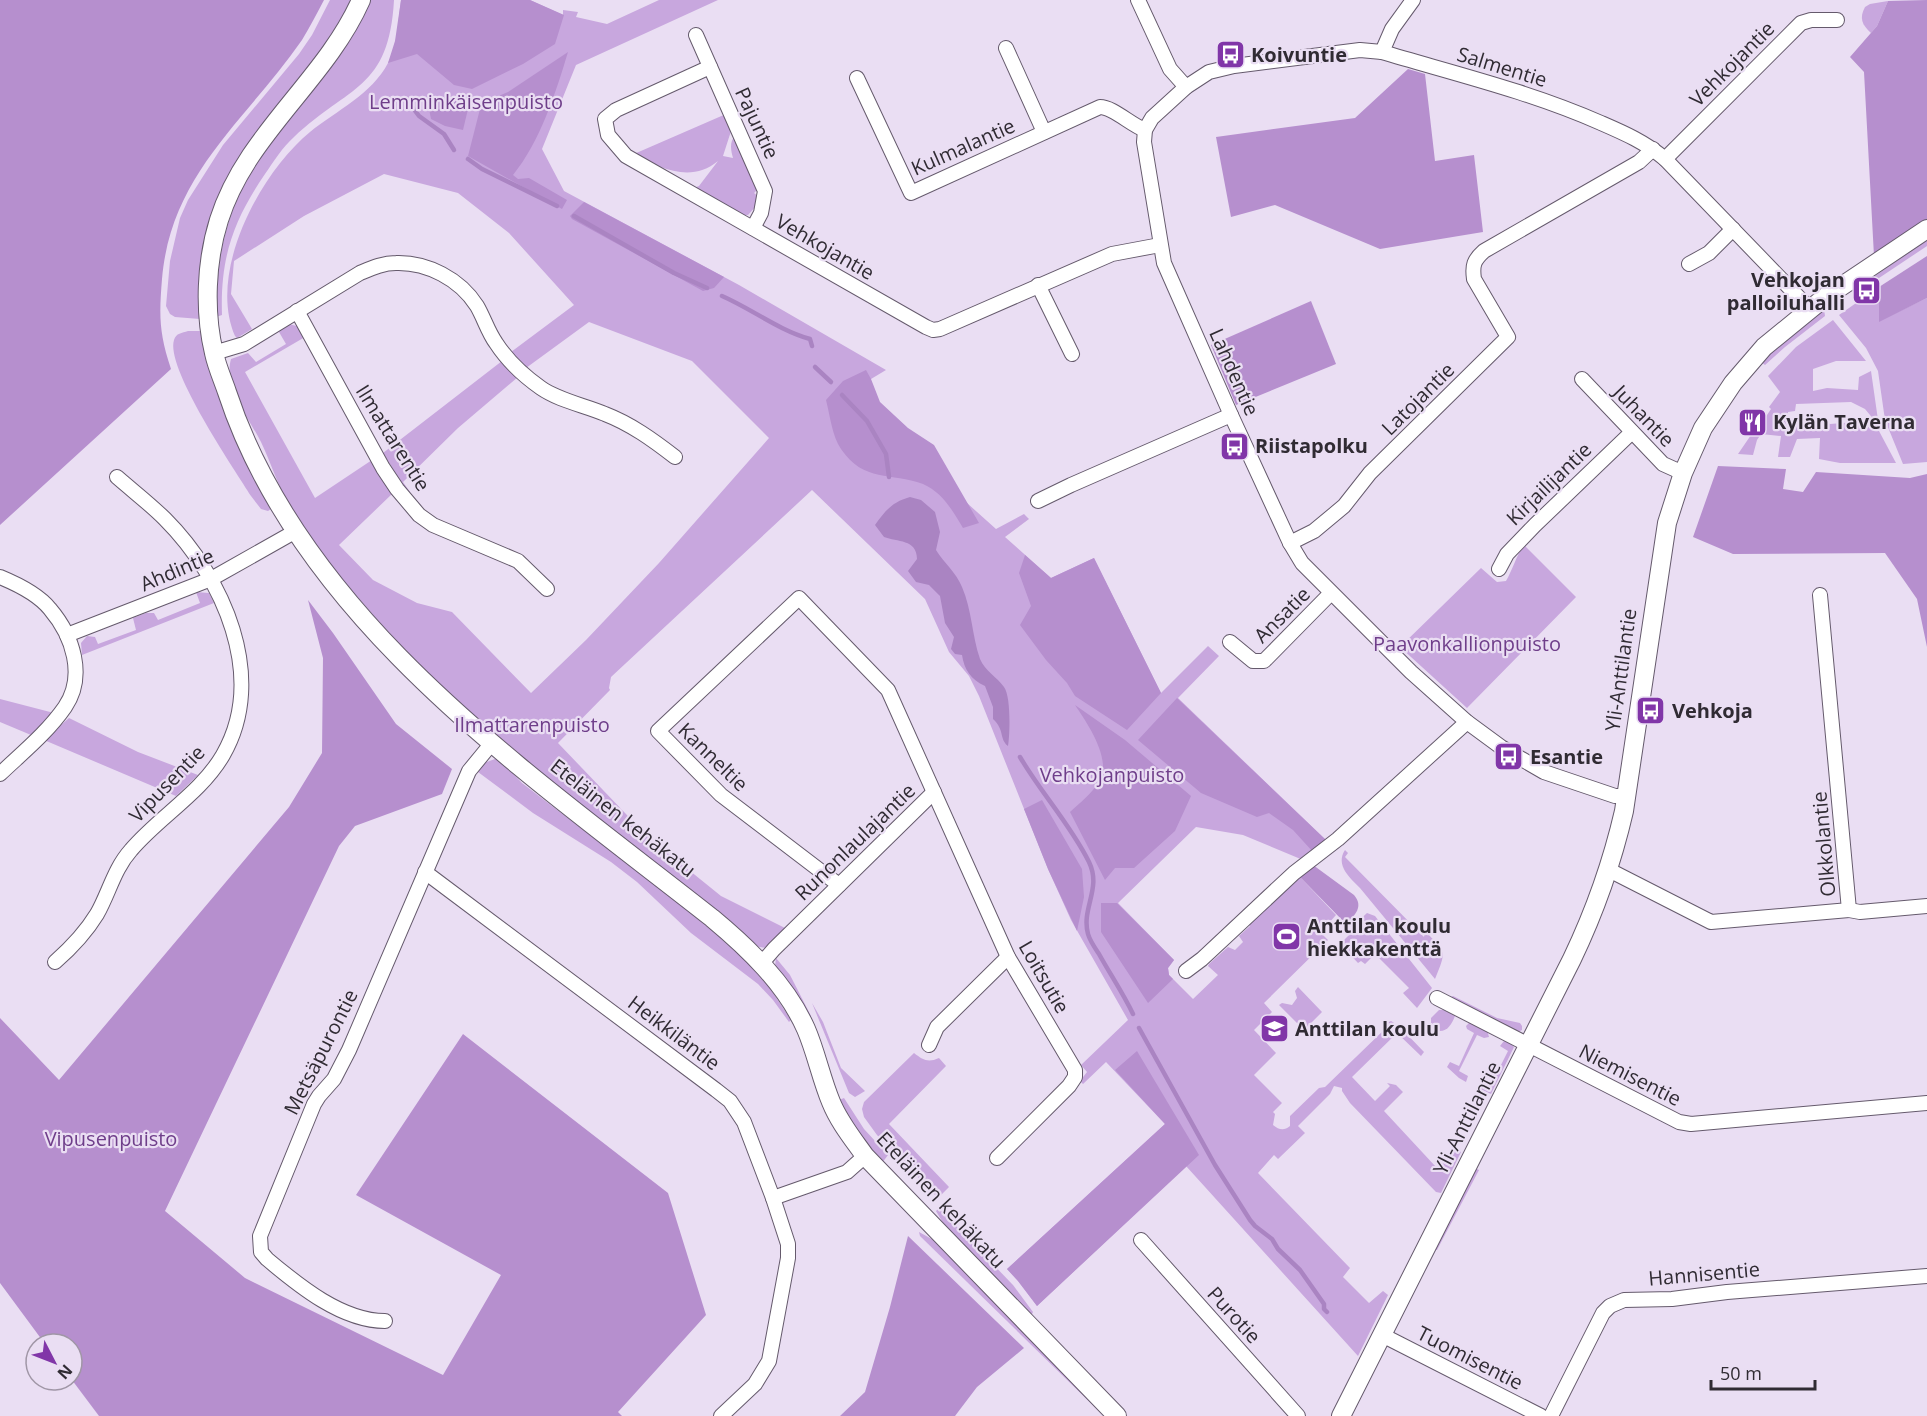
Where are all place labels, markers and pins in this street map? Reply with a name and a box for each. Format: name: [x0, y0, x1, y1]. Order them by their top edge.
bus stop icon: Koivuntie: [1214, 39, 1246, 71]
place label: Koivuntie: [1251, 41, 1347, 68]
place label: Vehkojan palloiluhalli: [1727, 266, 1845, 316]
bus stop icon: Vehkojan palloiluhalli: [1850, 275, 1882, 307]
restaurant icon: Kylän Taverna: [1736, 406, 1768, 438]
place label: Kylän Taverna: [1773, 408, 1915, 435]
bus stop icon: Riistapolku: [1218, 430, 1250, 462]
place label: Riistapolku: [1255, 432, 1368, 459]
bus stop icon: Vehkoja: [1635, 695, 1667, 727]
place label: Vehkoja: [1672, 697, 1753, 724]
bus stop icon: Esantie: [1493, 741, 1525, 773]
place label: Esantie: [1530, 743, 1603, 770]
place label: Anttilan koulu hiekkakenttä: [1307, 912, 1451, 962]
sports icon: Anttilan koulu hiekkakenttä: [1270, 921, 1302, 953]
school or university icon: Anttilan koulu: [1258, 1013, 1290, 1045]
place label: Anttilan koulu: [1295, 1015, 1439, 1042]

